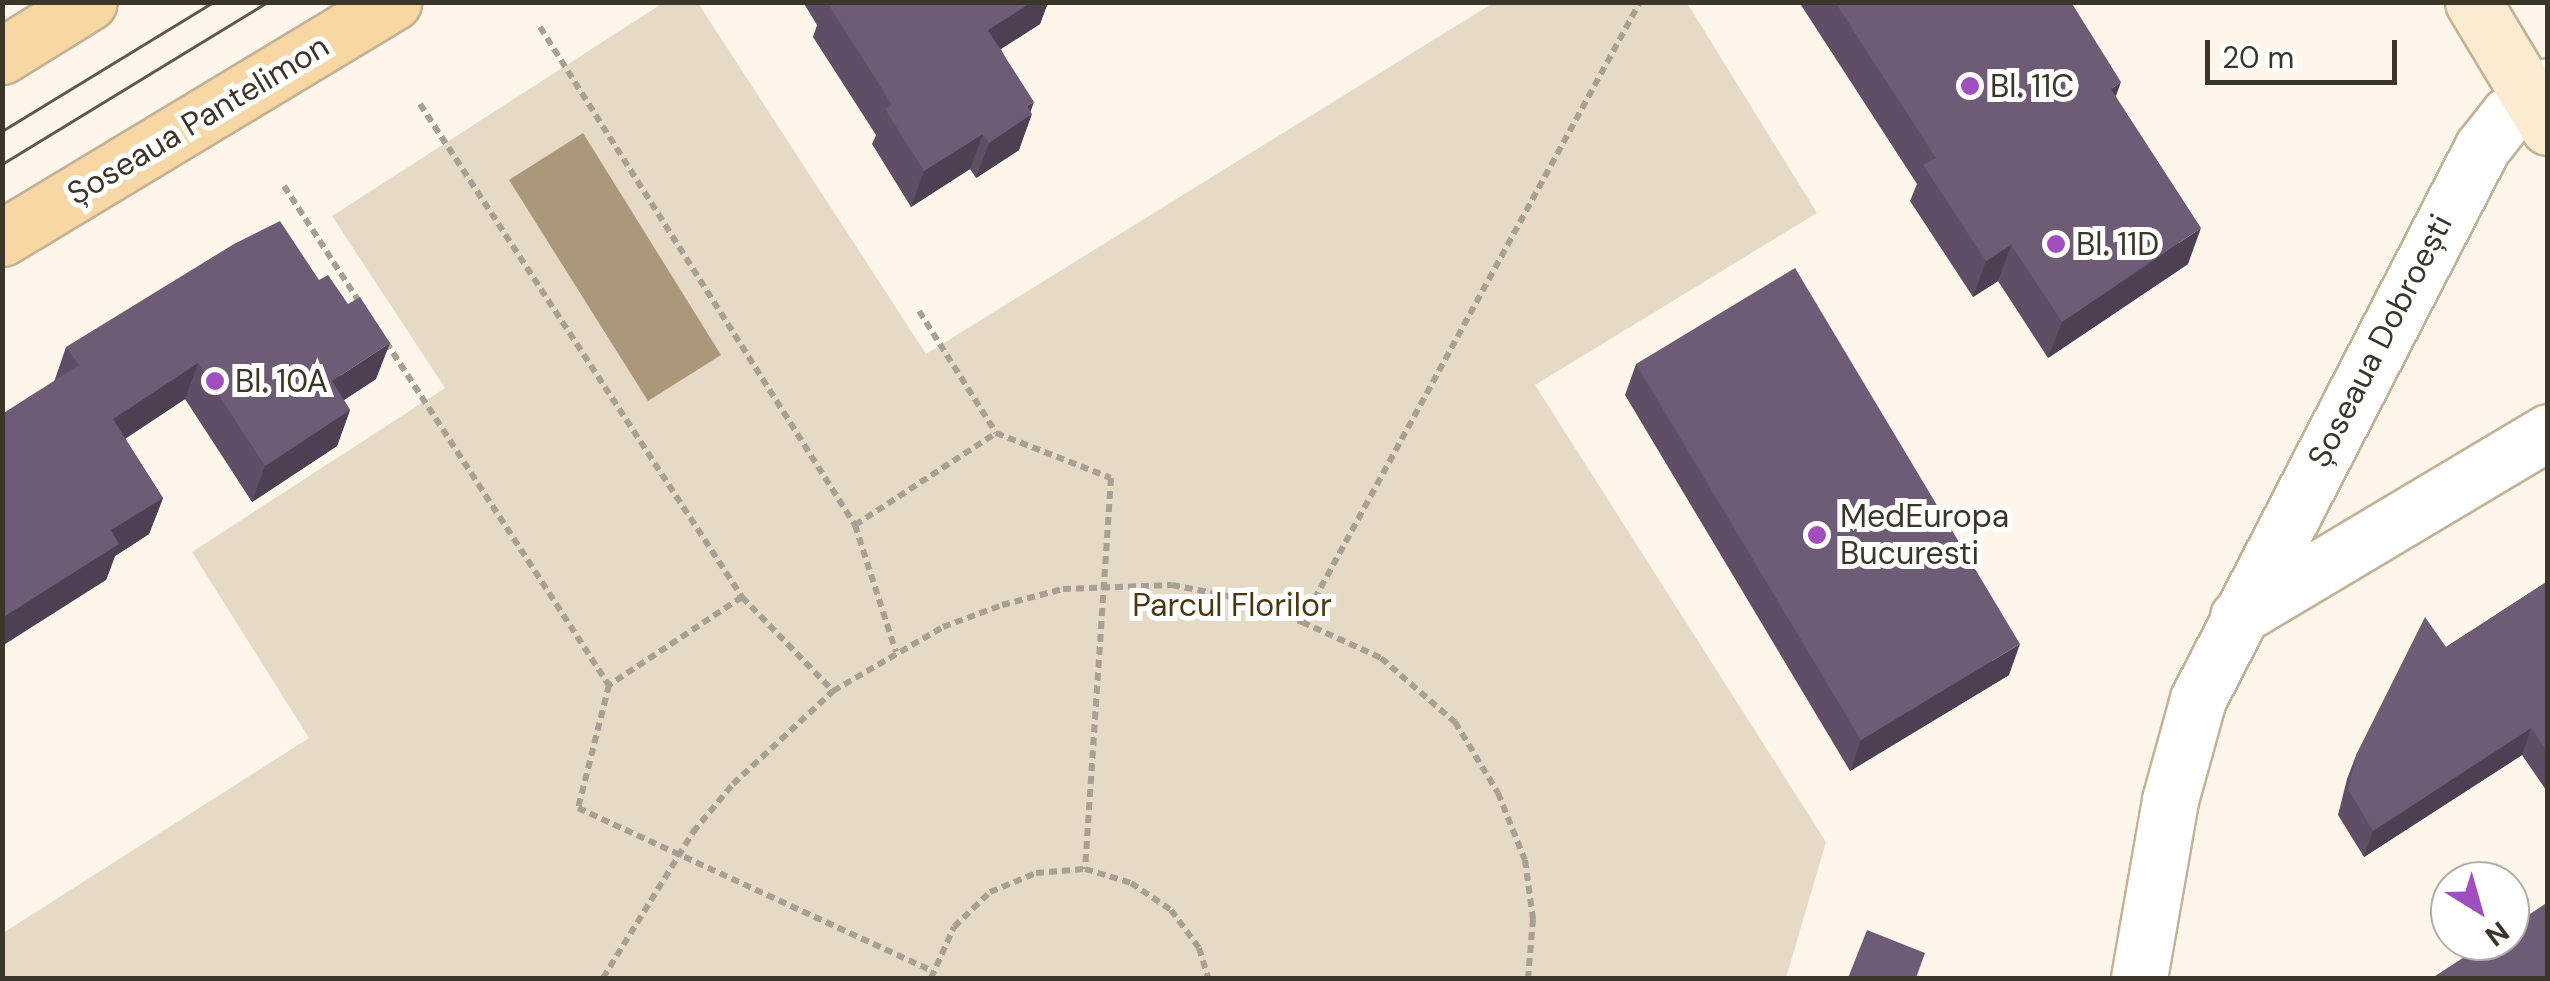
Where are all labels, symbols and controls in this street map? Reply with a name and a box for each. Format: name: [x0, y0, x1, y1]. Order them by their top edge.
scale bar: [2210, 20, 2402, 82]
street label: Șoseaua Pantelimon: [60, 27, 336, 213]
text: 20 m: [2222, 38, 2294, 77]
place label: Bl. 11C: [1990, 67, 2074, 105]
marker: Bl. 11C: [1959, 75, 1981, 97]
street label: Șoseaua Dobroești: [2300, 208, 2460, 474]
place label: Bl. 11D: [2076, 225, 2159, 263]
marker: Bl. 11D: [2045, 233, 2067, 255]
place label: Bl. 10A: [235, 362, 328, 400]
marker: Bl. 10A: [204, 370, 226, 392]
place label: MedEuropa Bucuresti: [1840, 498, 2009, 573]
marker: MedEuropa Bucuresti: [1804, 522, 1830, 548]
park label: Parcul Florilor: [1132, 586, 1332, 624]
north arrow: [2430, 861, 2530, 961]
text: N: [2478, 913, 2516, 955]

